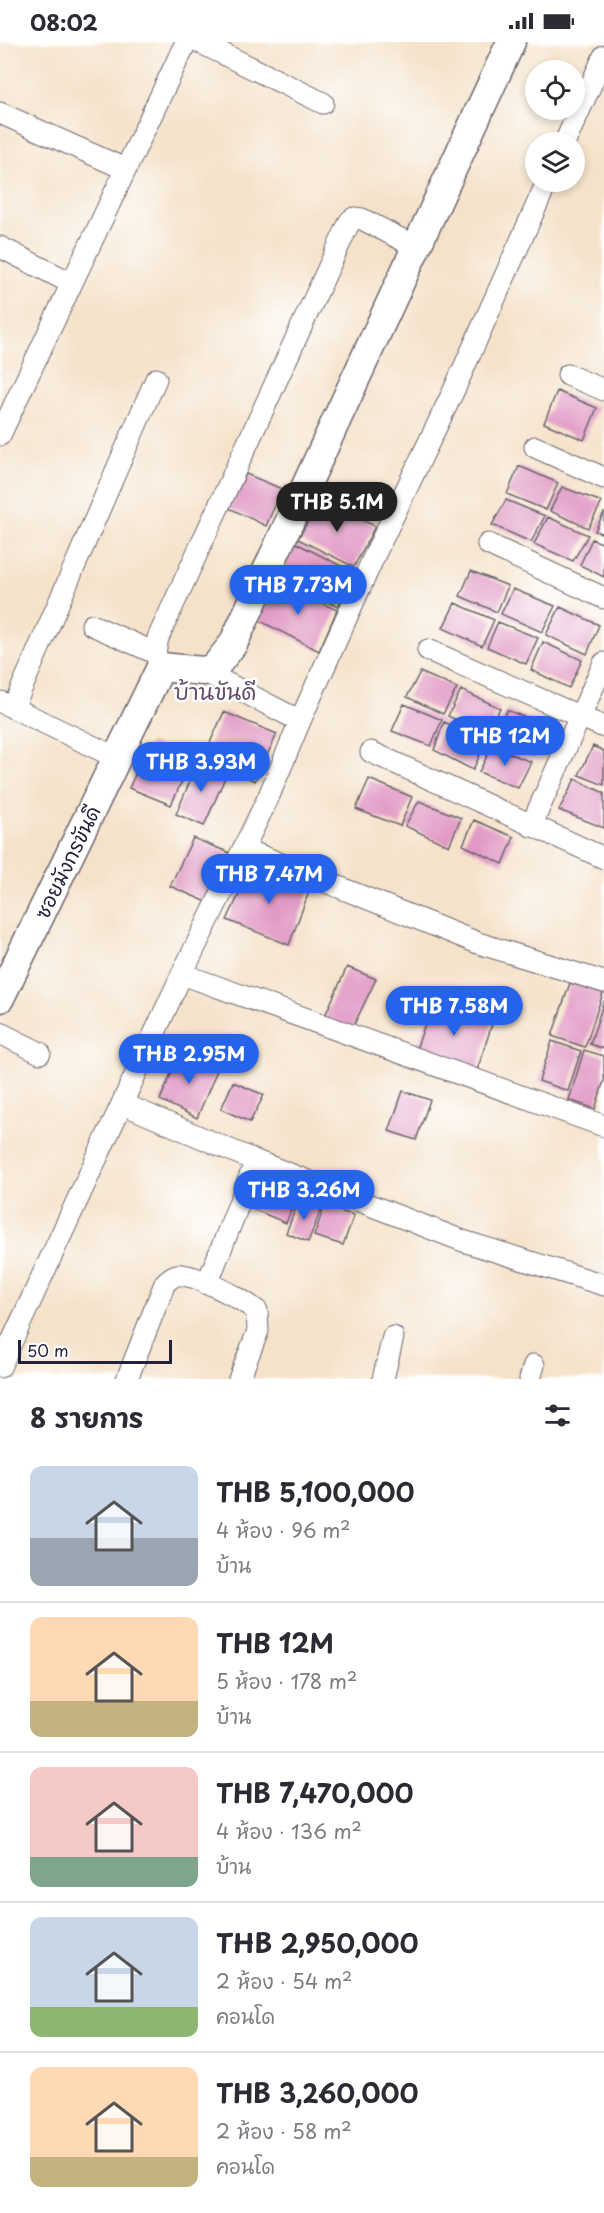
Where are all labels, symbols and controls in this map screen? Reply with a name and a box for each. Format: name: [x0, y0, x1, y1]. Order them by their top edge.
text: 08:02: [30, 5, 98, 38]
map controls: [525, 60, 585, 192]
button: locate: [525, 60, 585, 120]
button: layers: [525, 132, 585, 192]
pin: THB 5.1M: [275, 482, 399, 533]
text: THB 5.1M: [290, 486, 384, 516]
pin: THB 7.73M: [229, 565, 367, 616]
text: THB 7.73M: [244, 569, 352, 599]
district label: บ้านขันดี: [174, 674, 256, 707]
pin: THB 12M: [450, 716, 560, 767]
text: THB 12M: [460, 720, 550, 750]
pin: THB 3.93M: [132, 742, 270, 793]
text: THB 3.93M: [146, 746, 256, 776]
street label: ซอยมังกรขันดี: [27, 800, 107, 924]
pin: THB 7.47M: [200, 854, 338, 905]
text: THB 7.47M: [215, 858, 323, 888]
pin: THB 7.58M: [385, 986, 523, 1037]
text: THB 7.58M: [400, 990, 508, 1020]
pin: THB 2.95M: [120, 1034, 258, 1085]
text: THB 2.95M: [133, 1038, 245, 1068]
pin: THB 3.26M: [235, 1170, 373, 1221]
text: THB 3.26M: [247, 1174, 361, 1204]
scale bar: [18, 1337, 172, 1364]
text: 50 m: [27, 1338, 68, 1362]
text: 8 รายการ: [30, 1398, 143, 1437]
icon: filters: [541, 1399, 574, 1432]
text: THB 5,100,000: [216, 1472, 414, 1511]
icon: home: [78, 1490, 150, 1562]
text: 4 ห้อง · 96 m²: [216, 1515, 351, 1545]
text: บ้าน: [216, 1550, 251, 1580]
text: THB 12M: [216, 1623, 334, 1662]
icon: home: [78, 1641, 150, 1713]
text: 5 ห้อง · 178 m²: [216, 1666, 357, 1696]
text: บ้าน: [216, 1701, 251, 1731]
text: THB 7,470,000: [216, 1773, 413, 1812]
icon: home: [78, 1791, 150, 1863]
text: 4 ห้อง · 136 m²: [216, 1816, 362, 1846]
text: บ้าน: [216, 1851, 251, 1881]
text: THB 2,950,000: [216, 1923, 418, 1962]
icon: home: [78, 1941, 150, 2013]
text: 2 ห้อง · 54 m²: [216, 1966, 352, 1996]
text: คอนโด: [216, 2001, 275, 2031]
text: THB 3,260,000: [216, 2073, 418, 2112]
icon: home: [78, 2091, 150, 2163]
text: 2 ห้อง · 58 m²: [216, 2116, 352, 2146]
text: คอนโด: [216, 2151, 275, 2181]

